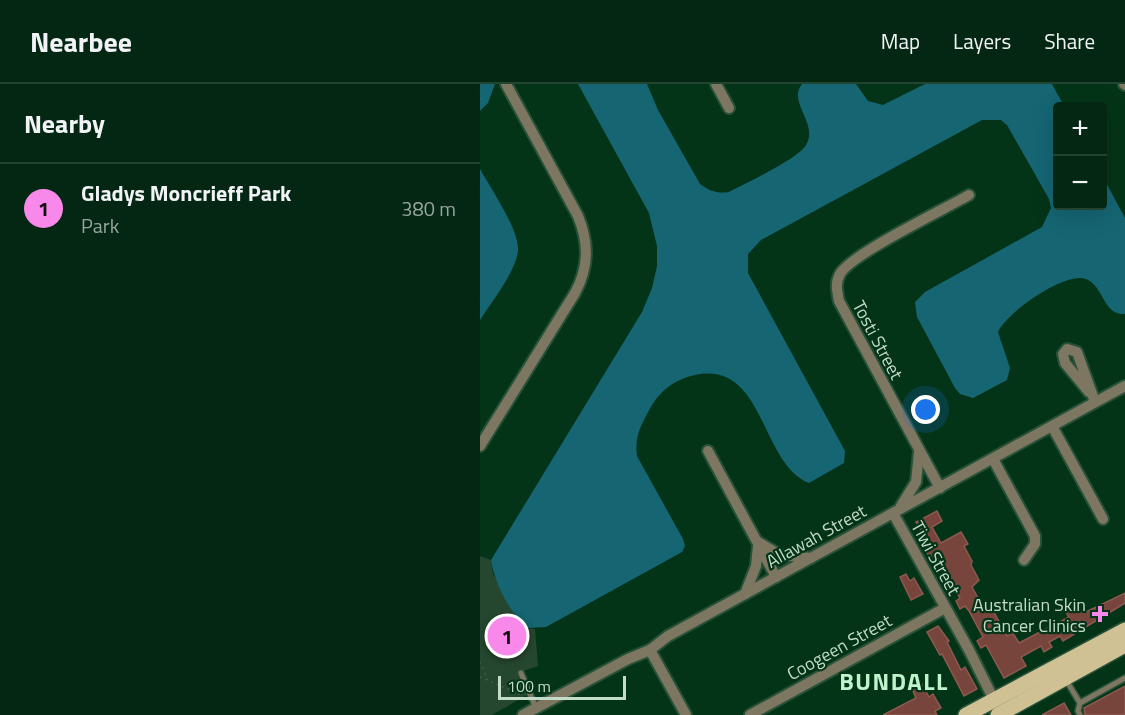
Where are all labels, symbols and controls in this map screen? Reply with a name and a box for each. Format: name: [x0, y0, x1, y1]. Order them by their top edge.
text: Nearbee: [30, 20, 132, 63]
text: Map: [881, 25, 920, 57]
text: Layers: [953, 25, 1011, 57]
text: Share: [1044, 25, 1095, 57]
map controls: [1053, 102, 1107, 210]
button: +: [1053, 102, 1107, 156]
text: Nearby: [24, 104, 105, 143]
button: −: [1053, 156, 1107, 210]
text: Gladys Moncrieff Park: [81, 176, 291, 210]
text: 1: [38, 193, 49, 224]
text: 380 m: [401, 193, 456, 224]
text: Park: [81, 210, 119, 241]
street label: Tosti Street: [846, 296, 911, 385]
your location: [911, 395, 940, 424]
street label: Allawah Street: [761, 497, 872, 575]
street label: Tiwi Street: [904, 516, 968, 601]
place label: Australian Skin Cancer Clinics: [973, 591, 1086, 639]
marker: Australian Skin Cancer Clinics: [1091, 605, 1109, 623]
street label: Coogeen Street: [782, 607, 897, 687]
pin: 1: [488, 614, 526, 658]
district label: BUNDALL: [839, 663, 949, 699]
scale bar: [498, 673, 626, 700]
text: 100 m: [507, 674, 551, 698]

